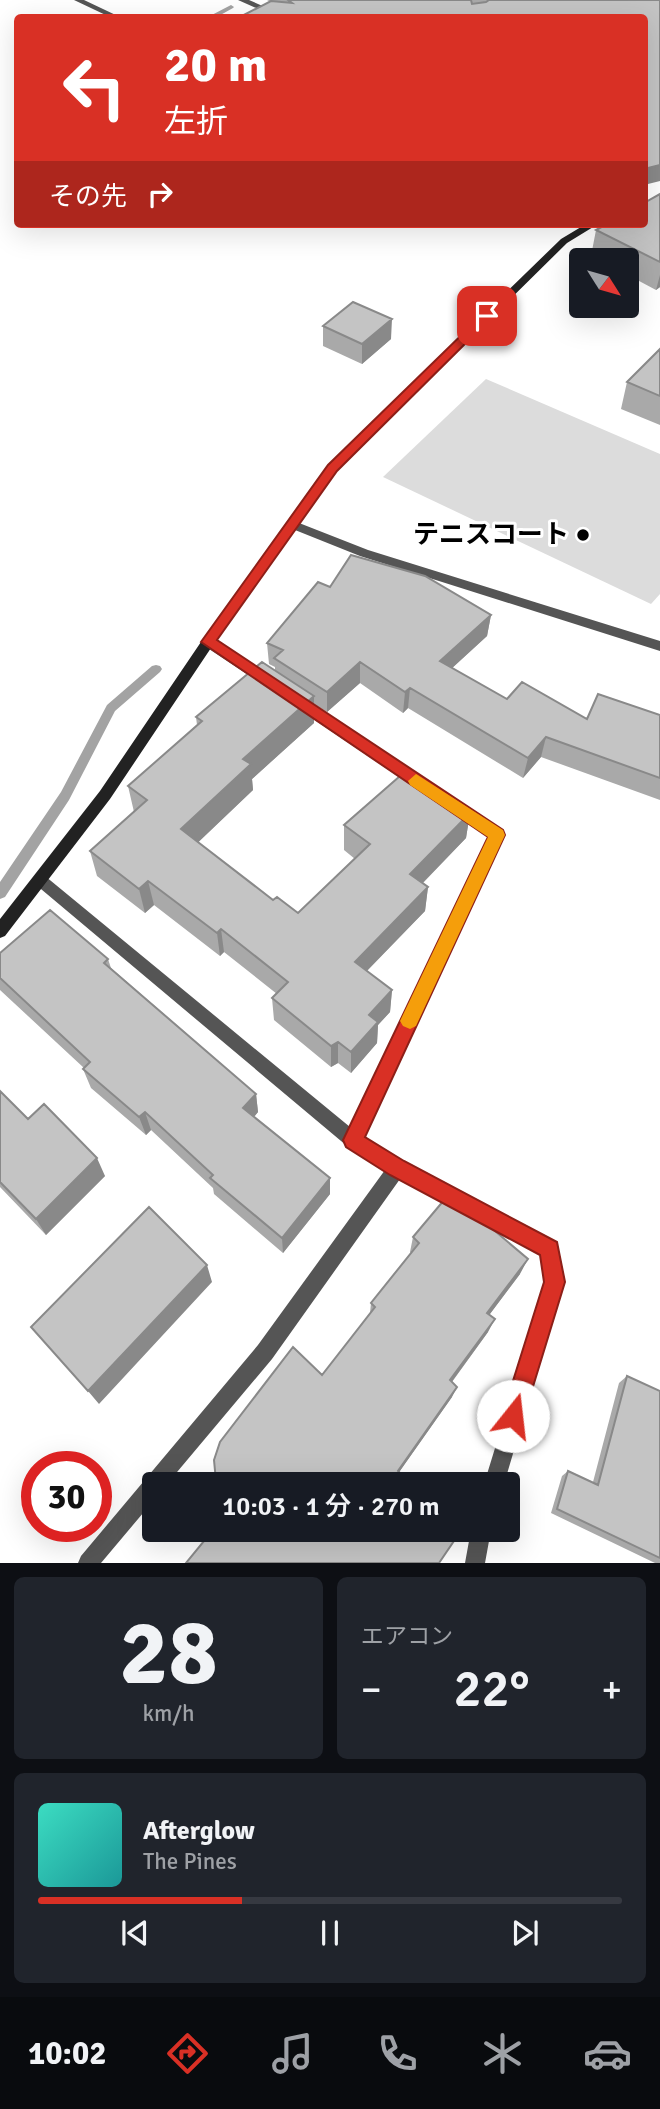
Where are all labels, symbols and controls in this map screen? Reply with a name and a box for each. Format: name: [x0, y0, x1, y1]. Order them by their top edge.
text: 20 m: [164, 35, 267, 95]
icon: left: [49, 42, 140, 133]
text: 左折: [164, 102, 228, 141]
icon: right: [141, 175, 179, 213]
text: その先: [49, 181, 127, 213]
north arrow: [569, 248, 639, 318]
map controls: [569, 248, 639, 318]
pin: [457, 286, 517, 346]
icon: arrive: [468, 297, 506, 335]
place label: テニスコート: [413, 519, 569, 551]
marker: テニスコート: [575, 527, 591, 543]
position arrow: [476, 1379, 550, 1453]
speed limit sign: 30: [21, 1451, 112, 1542]
text: 10:03 · 1 分 · 270 m: [222, 1491, 440, 1523]
text: 28: [119, 1597, 218, 1710]
text: エアコン: [361, 1622, 453, 1651]
text: 22°: [453, 1657, 530, 1721]
text: −: [361, 1666, 382, 1713]
text: +: [601, 1666, 622, 1713]
text: km/h: [142, 1699, 195, 1728]
text: Afterglow: [143, 1815, 255, 1847]
text: The Pines: [143, 1847, 237, 1876]
icon: previous: [116, 1914, 154, 1952]
icon: pause: [311, 1914, 349, 1952]
icon: next: [506, 1914, 544, 1952]
icon: directions: [163, 2029, 212, 2078]
icon: music: [268, 2029, 317, 2078]
icon: phone: [373, 2029, 422, 2078]
icon: climate: [478, 2029, 527, 2078]
icon: car: [583, 2029, 632, 2078]
text: 10:02: [28, 2034, 107, 2073]

